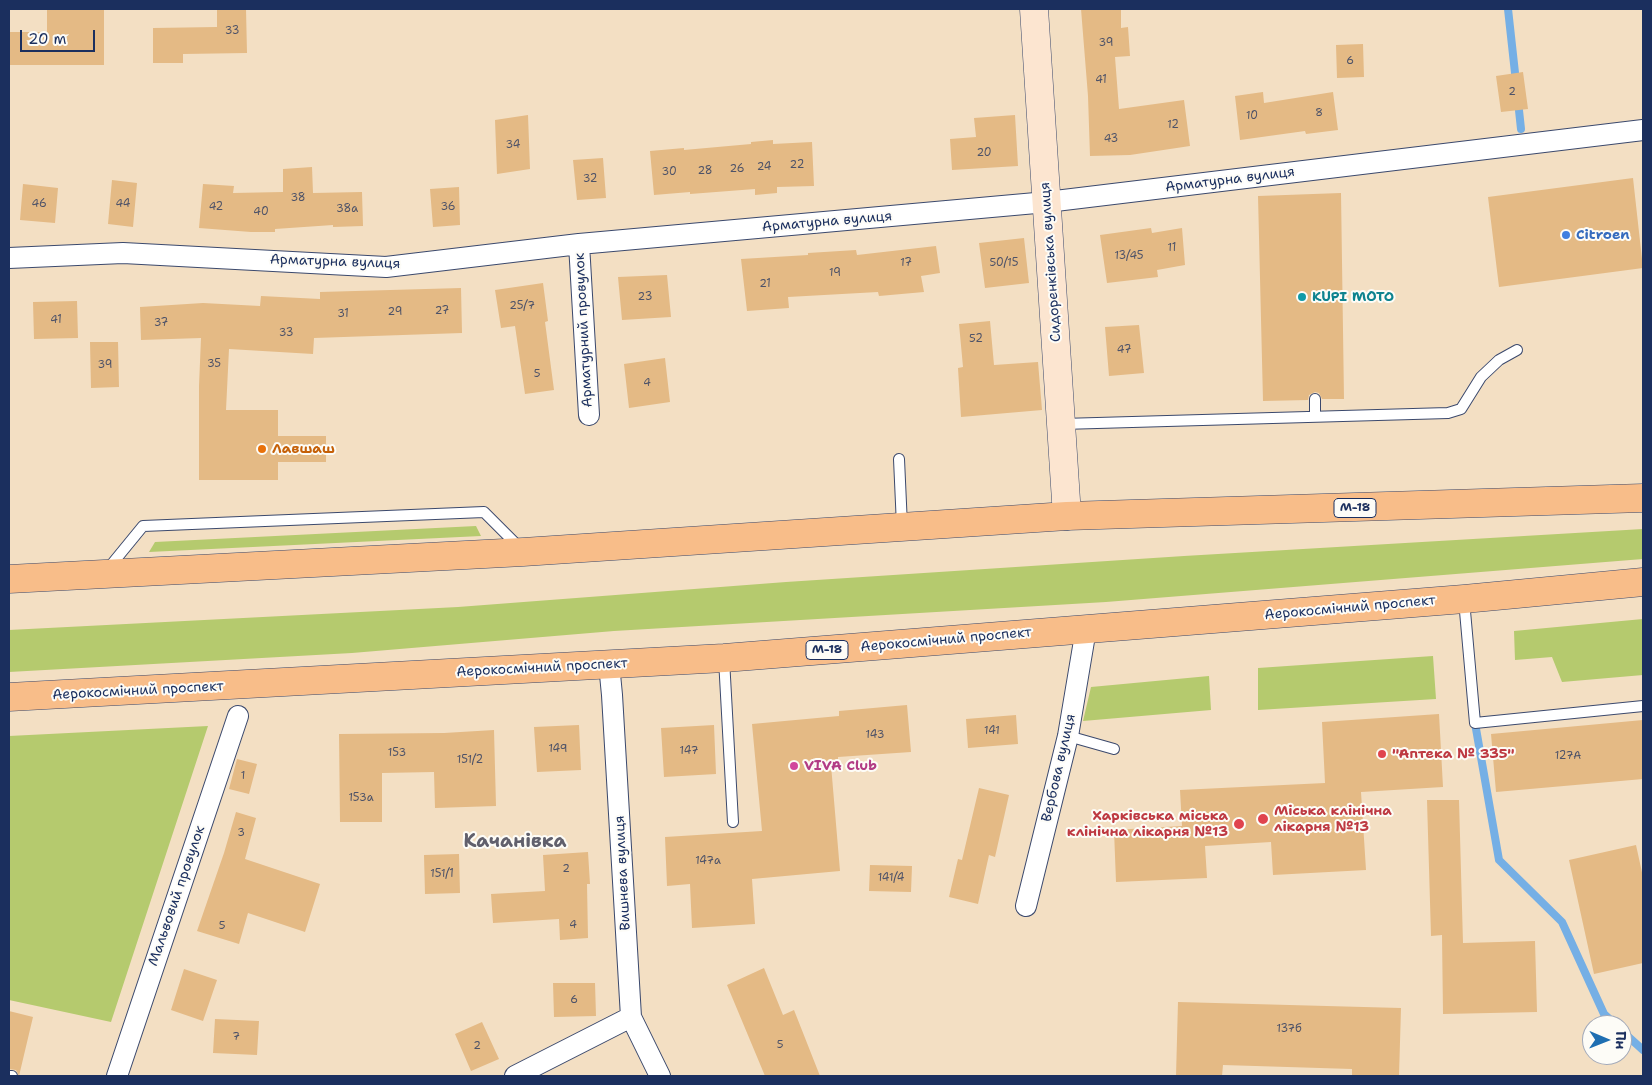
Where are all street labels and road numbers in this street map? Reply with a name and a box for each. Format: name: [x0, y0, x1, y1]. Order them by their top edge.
street label: Арматурна вулиця: [1164, 164, 1296, 196]
street label: Сидоренківська вулиця: [1037, 181, 1065, 343]
street label: Арматурна вулиця: [761, 208, 893, 236]
street label: Арматурна вулиця: [269, 251, 401, 273]
street label: Арматурний провулок: [572, 252, 596, 408]
road number: М-18: [1334, 498, 1376, 518]
street label: Аерокосмічний проспект: [1264, 592, 1436, 624]
street label: Аерокосмічний проспект: [860, 624, 1032, 656]
road number: М-18: [806, 640, 848, 660]
street label: Аерокосмічний проспект: [456, 655, 628, 681]
street label: Аерокосмічний проспект: [52, 678, 224, 704]
street label: Вербова вулиця: [1038, 712, 1080, 824]
street label: Вишнева вулиця: [612, 815, 634, 931]
street label: Мальвовий провулок: [145, 824, 209, 968]

